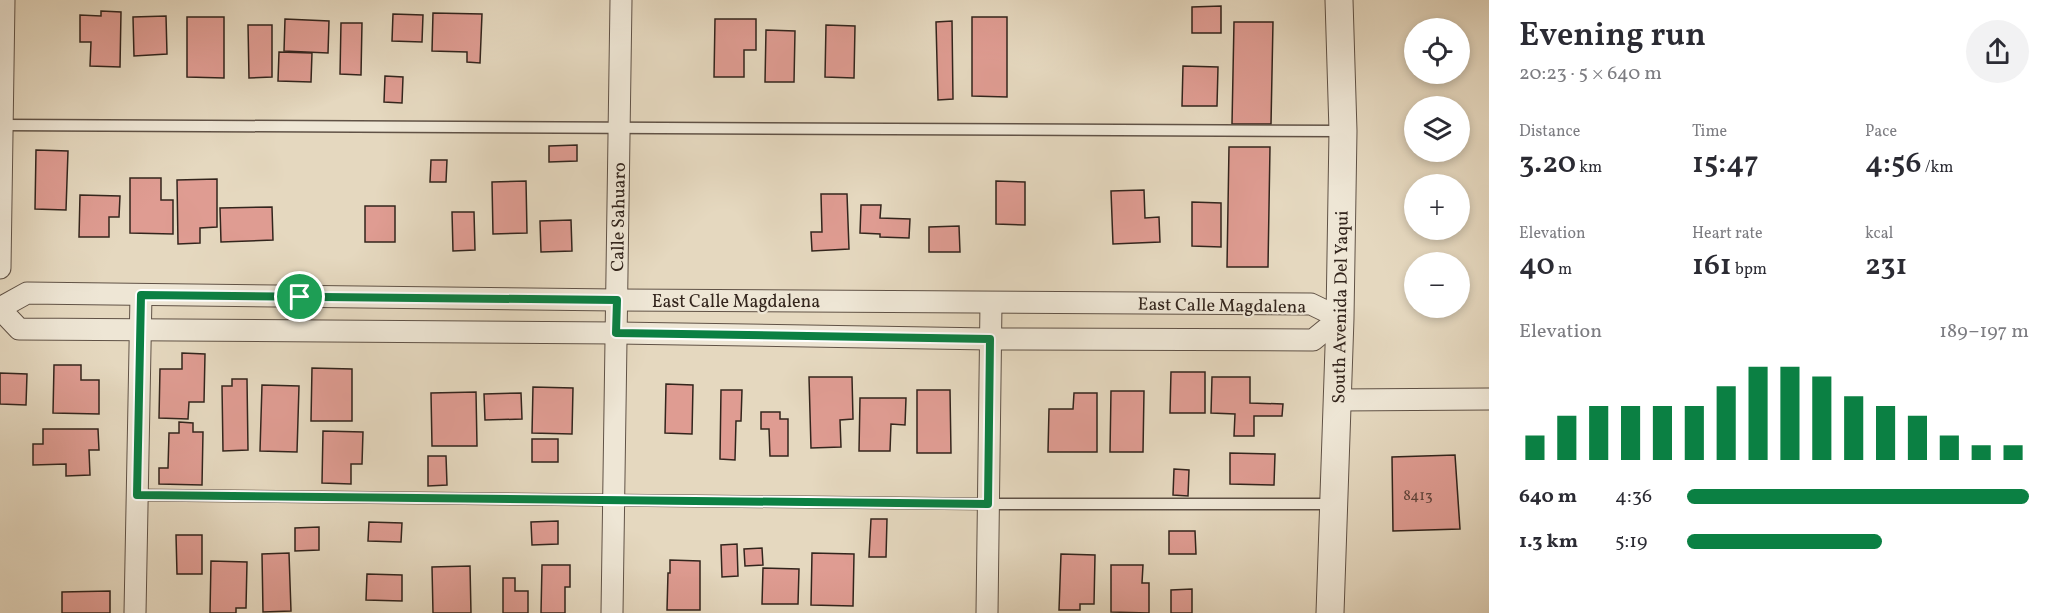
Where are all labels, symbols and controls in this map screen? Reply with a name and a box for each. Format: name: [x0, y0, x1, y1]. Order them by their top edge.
text: Evening run: [1519, 14, 1706, 60]
map controls: [1404, 18, 1470, 318]
button: locate: [1404, 18, 1470, 84]
button: share: [1966, 20, 2029, 83]
text: 20:23 · 5 × 640 m: [1519, 60, 1662, 88]
button: layers: [1404, 96, 1470, 162]
text: Distance: [1519, 121, 1580, 143]
text: Time: [1692, 121, 1727, 143]
text: Pace: [1865, 121, 1897, 143]
text: 3.20: [1519, 143, 1576, 185]
text: 15:47: [1692, 143, 1759, 185]
text: 4:56: [1865, 143, 1921, 185]
text: km: [1576, 157, 1602, 179]
text: /km: [1921, 157, 1953, 179]
street label: Calle Sahuaro: [606, 162, 633, 272]
button: +: [1404, 174, 1470, 240]
street label: South Avenida Del Yaqui: [1327, 210, 1356, 404]
text: Elevation: [1519, 223, 1586, 245]
text: Heart rate: [1692, 223, 1763, 245]
text: kcal: [1865, 223, 1893, 245]
text: 40: [1519, 245, 1555, 287]
text: 161: [1692, 245, 1732, 287]
text: 231: [1865, 245, 1907, 287]
button: −: [1404, 252, 1470, 318]
text: m: [1555, 259, 1572, 281]
text: bpm: [1732, 259, 1767, 281]
pin: [274, 271, 325, 322]
icon: arrive: [283, 280, 316, 313]
street label: East Calle Magdalena: [652, 290, 820, 315]
street label: East Calle Magdalena: [1137, 293, 1307, 320]
text: Elevation: [1519, 318, 1602, 346]
text: 189–197 m: [1939, 318, 2029, 346]
text: 640 m: [1519, 483, 1577, 511]
text: 4:36: [1615, 483, 1652, 511]
house number: 8413: [1403, 486, 1433, 507]
text: 1.3 km: [1519, 528, 1578, 556]
text: 5:19: [1615, 528, 1647, 556]

